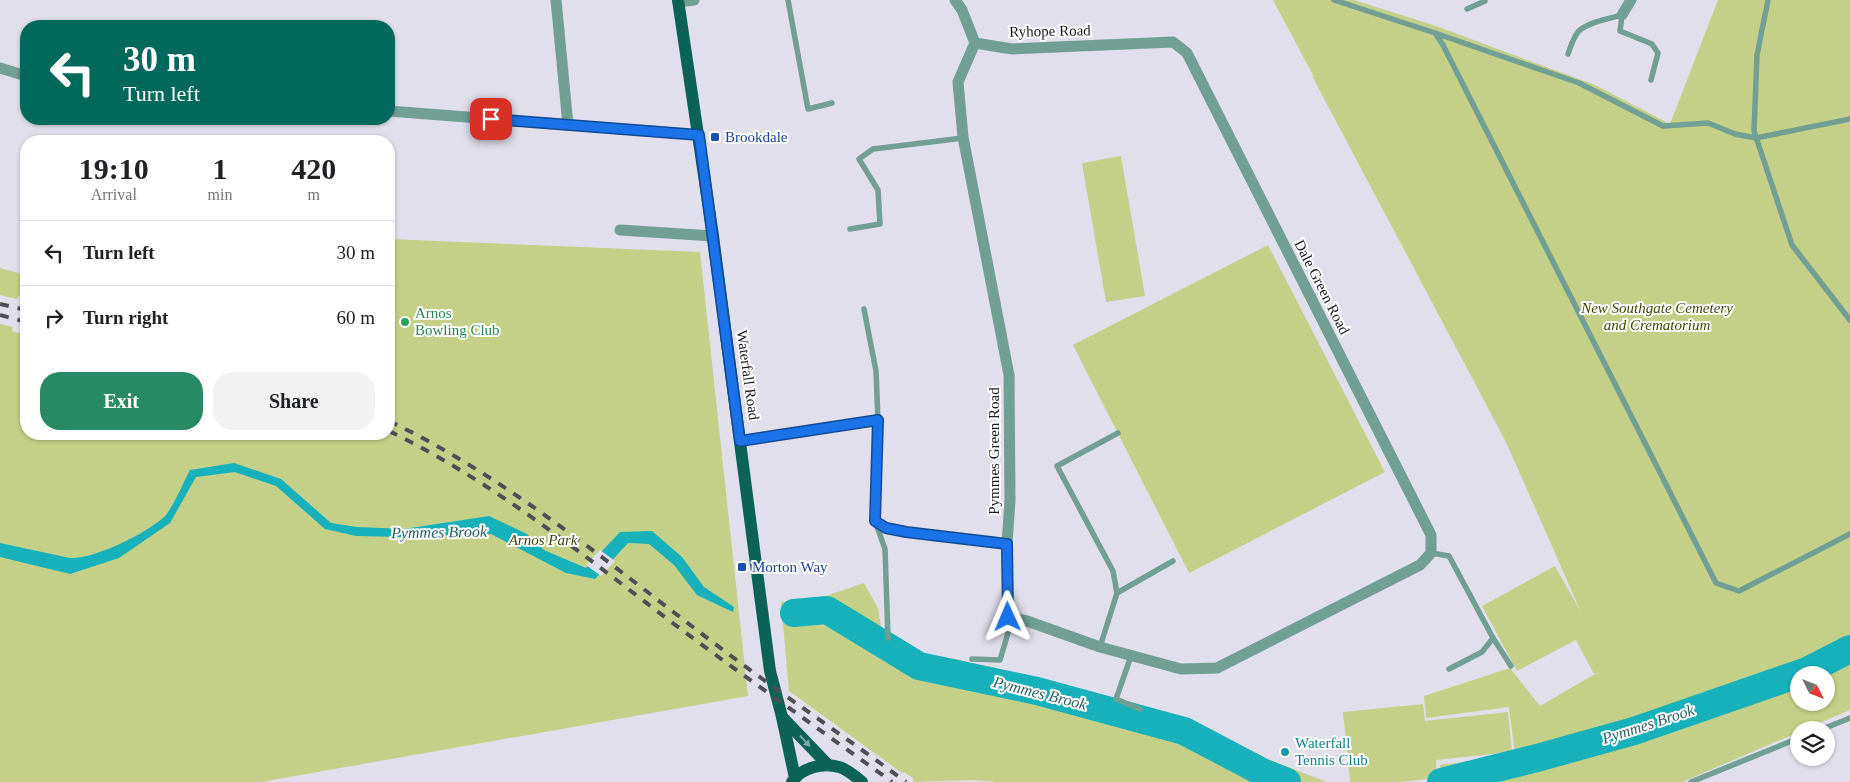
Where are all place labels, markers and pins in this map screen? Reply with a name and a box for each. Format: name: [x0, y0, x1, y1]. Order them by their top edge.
pin: [470, 98, 512, 140]
place label: Brookdale: [725, 129, 788, 145]
marker: Brookdale: [709, 131, 721, 143]
place label: Arnos Bowling Club: [415, 305, 500, 338]
marker: Arnos Bowling Club: [399, 316, 411, 328]
place label: Morton Way: [752, 559, 828, 575]
marker: Morton Way: [736, 561, 748, 573]
place label: Waterfall Tennis Club: [1295, 735, 1368, 768]
marker: Waterfall Tennis Club: [1279, 746, 1291, 758]

